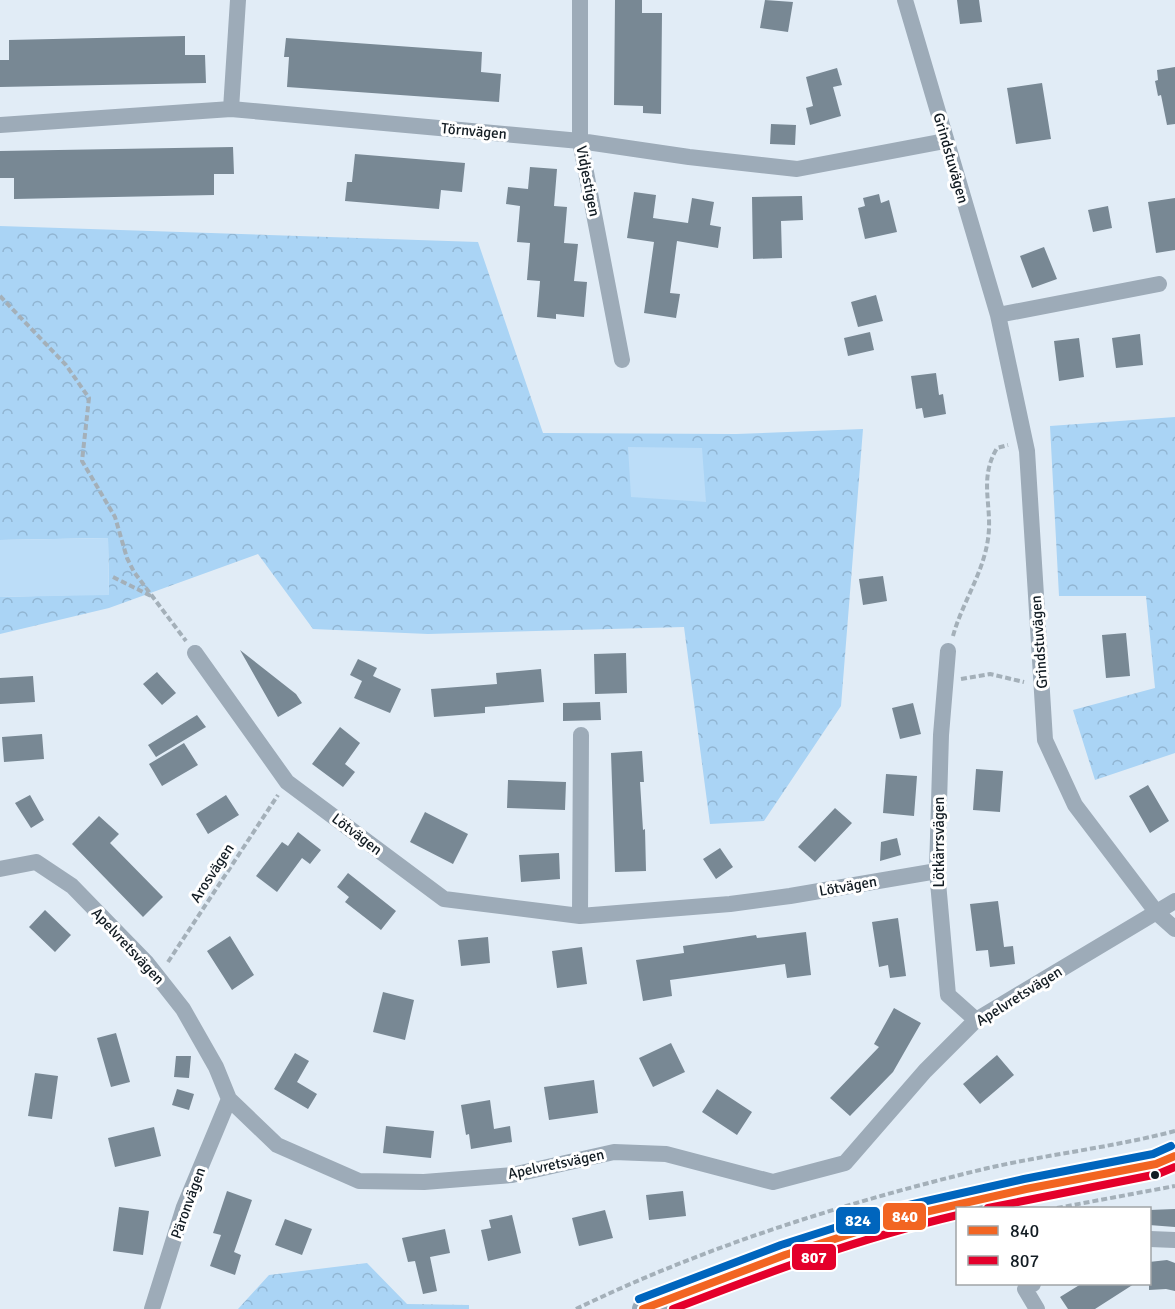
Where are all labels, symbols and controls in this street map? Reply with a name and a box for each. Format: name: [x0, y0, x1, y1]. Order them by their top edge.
street label: Grindstuvägen: [929, 111, 973, 205]
street label: Törnvägen: [440, 119, 508, 143]
street label: Vidjestigen: [572, 144, 604, 218]
street label: Grindstuvägen: [1027, 595, 1051, 689]
street label: Lötkärrsvägen: [930, 796, 948, 888]
street label: Lötvägen: [328, 809, 386, 859]
street label: Arosvägen: [186, 840, 238, 906]
street label: Lötvägen: [818, 872, 878, 900]
street label: Apelvretsvägen: [88, 904, 168, 988]
street label: Apelvretsvägen: [973, 962, 1065, 1030]
street label: Apelvretsvägen: [506, 1145, 606, 1183]
street label: Päronvägen: [167, 1165, 209, 1241]
unlabelled marker: [1149, 1169, 1161, 1181]
line badge: 840: [882, 1202, 927, 1231]
line badge: 824: [835, 1206, 881, 1235]
text: 840: [892, 1207, 918, 1227]
legend: [956, 1207, 1151, 1285]
text: 824: [845, 1211, 871, 1231]
text: 840: [1010, 1220, 1039, 1242]
line badge: 807: [791, 1243, 837, 1271]
text: 807: [801, 1248, 827, 1268]
text: 807: [1010, 1250, 1039, 1272]

